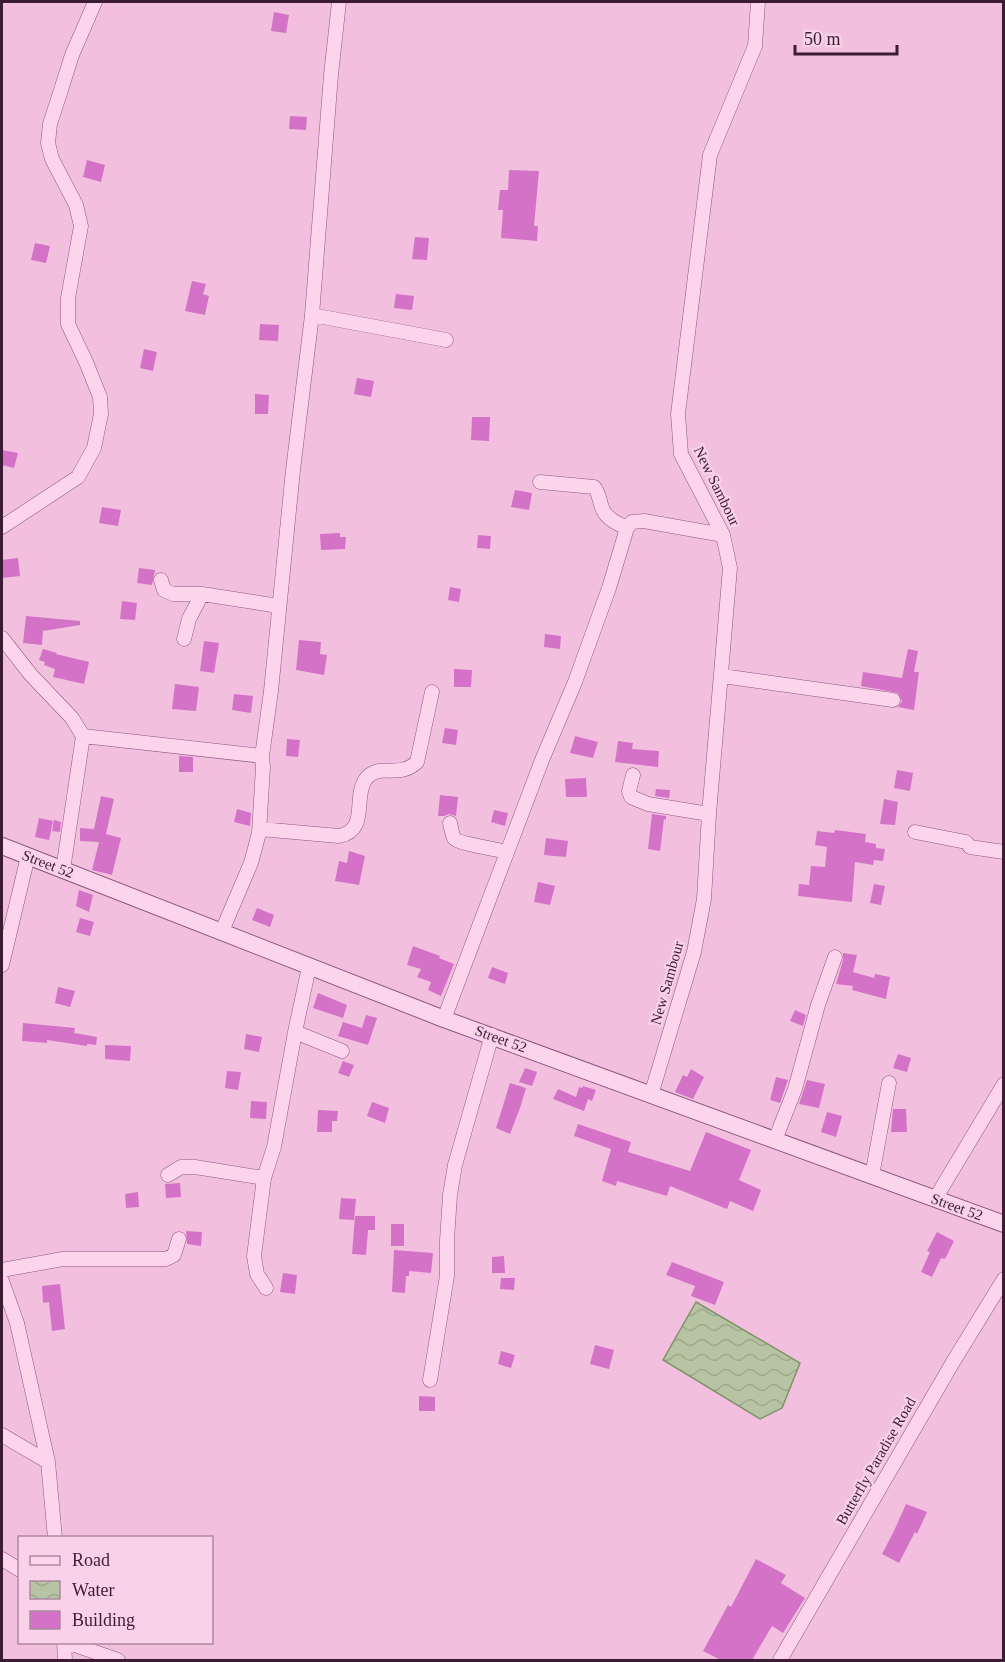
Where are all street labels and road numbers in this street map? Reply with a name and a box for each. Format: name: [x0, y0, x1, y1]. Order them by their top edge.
street label: New Sambour: [691, 444, 743, 528]
street label: Street 52: [20, 847, 76, 881]
street label: New Sambour: [647, 939, 687, 1027]
street label: Street 52: [473, 1022, 529, 1056]
street label: Street 52: [929, 1190, 985, 1224]
street label: Butterfly Paradise Road: [833, 1394, 919, 1527]

